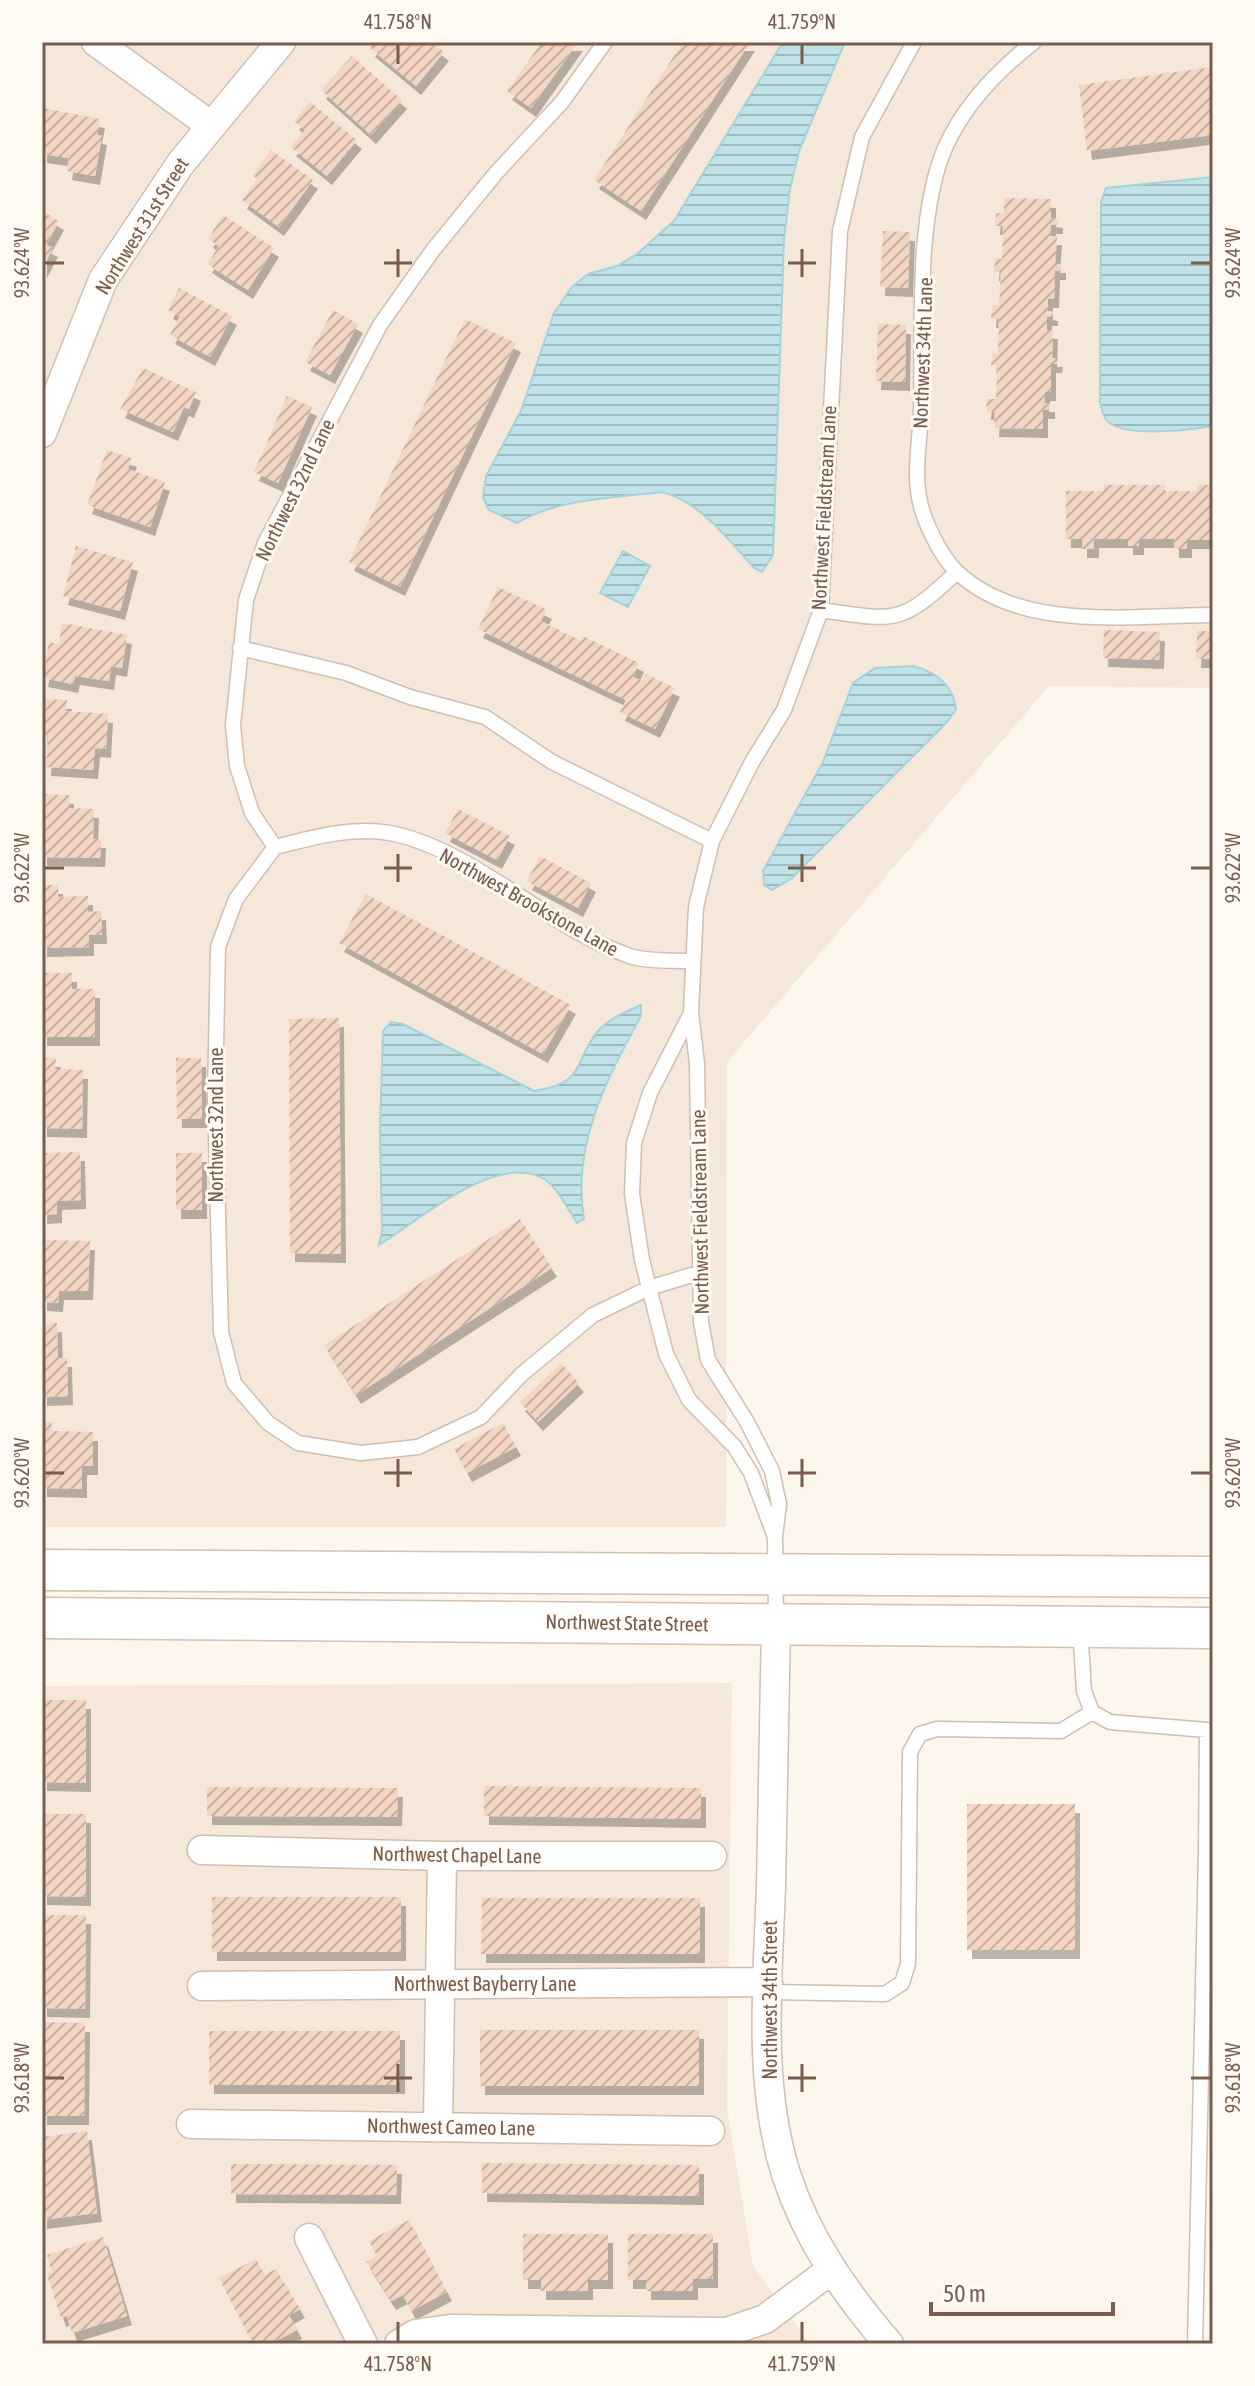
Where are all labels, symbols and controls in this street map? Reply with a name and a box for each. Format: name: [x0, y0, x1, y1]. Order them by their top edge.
text: 41.758°N: [364, 10, 432, 33]
text: 41.759°N: [768, 10, 836, 33]
street label: Northwest 31st Street: [90, 153, 193, 298]
text: 93.624°W: [10, 227, 33, 298]
text: 93.624°W: [1221, 227, 1244, 298]
street label: Northwest 34th Lane: [908, 277, 937, 429]
street label: Northwest Fieldstream Lane: [807, 405, 840, 611]
street label: Northwest 32nd Lane: [250, 415, 339, 565]
text: 93.622°W: [10, 832, 33, 903]
text: 93.622°W: [1221, 832, 1244, 903]
street label: Northwest Brookstone Lane: [436, 843, 623, 960]
street label: Northwest 32nd Lane: [204, 1047, 227, 1203]
street label: Northwest Fieldstream Lane: [686, 1109, 713, 1315]
text: 93.620°W: [10, 1437, 33, 1508]
text: 93.620°W: [1221, 1437, 1244, 1508]
street label: Northwest State Street: [545, 1610, 709, 1635]
street label: Northwest Chapel Lane: [372, 1842, 542, 1867]
street label: Northwest 34th Street: [758, 1920, 781, 2080]
street label: Northwest Bayberry Lane: [394, 1972, 576, 1995]
text: 93.618°W: [10, 2042, 33, 2113]
text: 93.618°W: [1221, 2042, 1244, 2113]
street label: Northwest Cameo Lane: [367, 2114, 535, 2139]
scale bar: [931, 2266, 1113, 2316]
text: 50 m: [943, 2280, 986, 2307]
text: 41.758°N: [364, 2352, 432, 2375]
text: 41.759°N: [768, 2352, 836, 2375]

